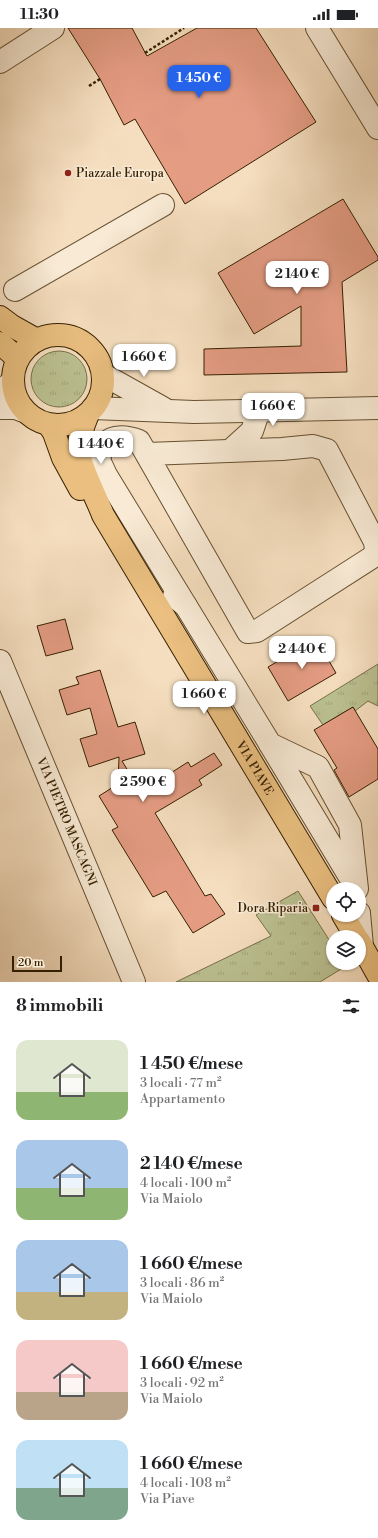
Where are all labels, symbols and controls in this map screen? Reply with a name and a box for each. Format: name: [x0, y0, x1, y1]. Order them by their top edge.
text: 11:30: [20, 5, 59, 24]
pin: 1 450 €: [162, 65, 236, 99]
text: 1 450 €: [176, 70, 222, 86]
place label: Piazzale Europa: [76, 166, 165, 181]
marker: Piazzale Europa: [63, 168, 73, 178]
pin: 2 140 €: [260, 261, 334, 295]
text: 2 140 €: [275, 266, 319, 282]
pin: 1 660 €: [107, 344, 181, 378]
text: 1 660 €: [122, 349, 166, 365]
pin: 1 660 €: [236, 393, 310, 427]
text: 1 660 €: [251, 398, 295, 414]
pin: 1 440 €: [64, 431, 138, 465]
text: 1 440 €: [78, 436, 124, 452]
pin: 2 440 €: [265, 636, 339, 670]
text: 2 440 €: [278, 641, 326, 657]
pin: 1 660 €: [167, 681, 241, 715]
text: 1 660 €: [182, 686, 226, 702]
street label: VIA PIAVE: [232, 738, 276, 798]
street label: VIA PIETRO MASCAGNI: [33, 754, 100, 889]
pin: 2 590 €: [106, 769, 180, 803]
text: 2 590 €: [120, 774, 166, 790]
map controls: [326, 882, 366, 970]
button: locate: [326, 882, 366, 922]
place label: Dora Riparia: [238, 901, 309, 916]
marker: Dora Riparia: [311, 903, 321, 913]
button: layers: [326, 930, 366, 970]
scale bar: [12, 954, 62, 973]
text: 20 m: [18, 956, 43, 970]
text: 8 immobili: [16, 995, 103, 1017]
icon: filters: [340, 995, 362, 1017]
text: 1 450 €/mese: [140, 1053, 243, 1075]
icon: home: [48, 1056, 96, 1104]
text: 3 locali · 77 m²: [140, 1075, 222, 1091]
text: Appartamento: [140, 1091, 225, 1107]
text: 2 140 €/mese: [140, 1153, 243, 1175]
icon: home: [48, 1156, 96, 1204]
text: 4 locali · 100 m²: [140, 1175, 231, 1191]
text: Via Maiolo: [140, 1191, 203, 1207]
text: 1 660 €/mese: [140, 1253, 243, 1275]
icon: home: [48, 1256, 96, 1304]
text: 3 locali · 86 m²: [140, 1275, 224, 1291]
text: Via Maiolo: [140, 1291, 203, 1307]
text: 1 660 €/mese: [140, 1353, 243, 1375]
icon: home: [48, 1356, 96, 1404]
text: 3 locali · 92 m²: [140, 1375, 224, 1391]
text: Via Maiolo: [140, 1391, 203, 1407]
text: 1 660 €/mese: [140, 1453, 243, 1475]
icon: home: [48, 1456, 96, 1504]
text: 4 locali · 108 m²: [140, 1475, 231, 1491]
text: Via Piave: [140, 1491, 195, 1507]

